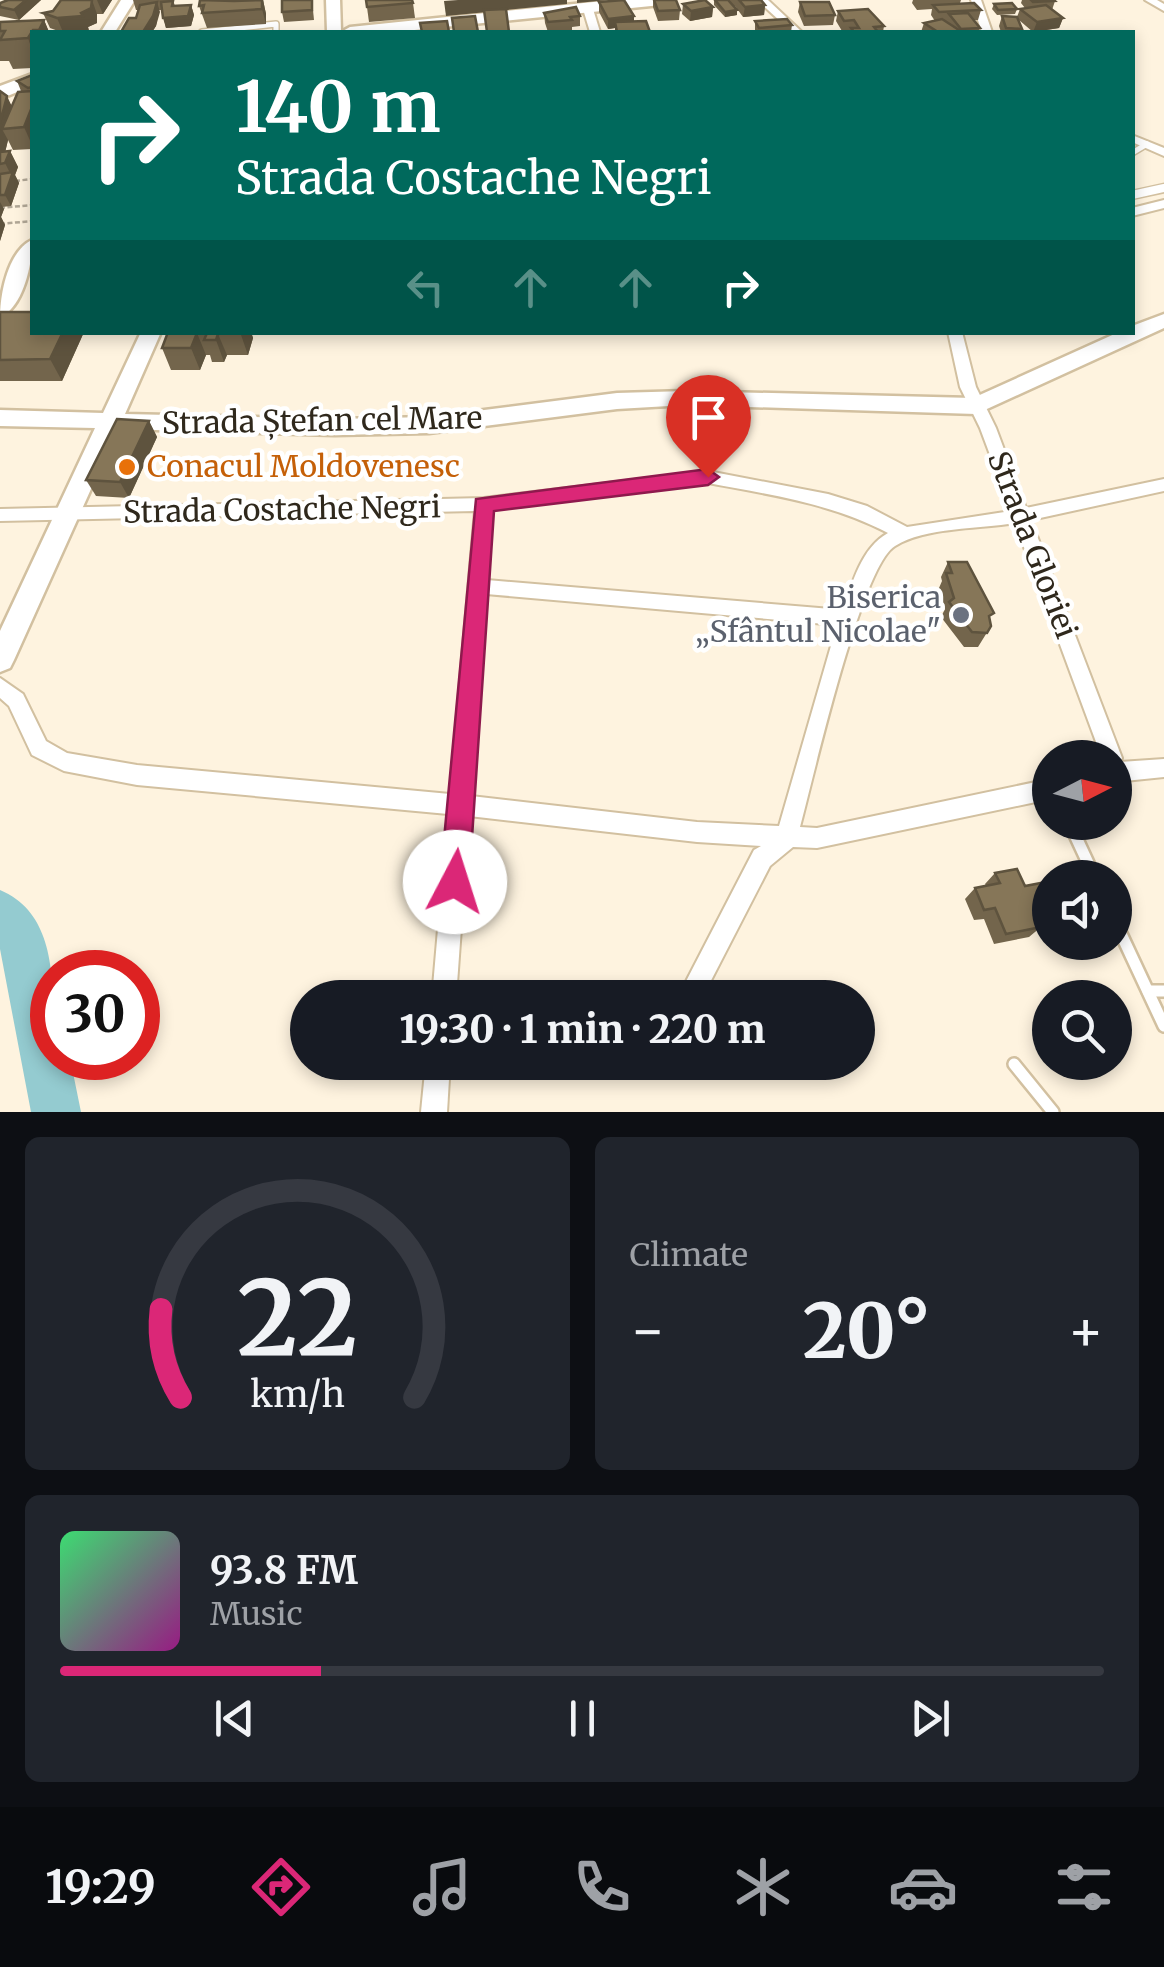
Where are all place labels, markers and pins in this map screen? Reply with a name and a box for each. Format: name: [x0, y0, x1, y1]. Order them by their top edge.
pin: [666, 375, 751, 478]
place label: Conacul Moldovenesc: [147, 447, 460, 485]
marker: Conacul Moldovenesc: [116, 456, 138, 478]
place label: Biserica „Sfântul Nicolae": [695, 578, 941, 650]
marker: Biserica „Sfântul Nicolae": [950, 604, 972, 626]

